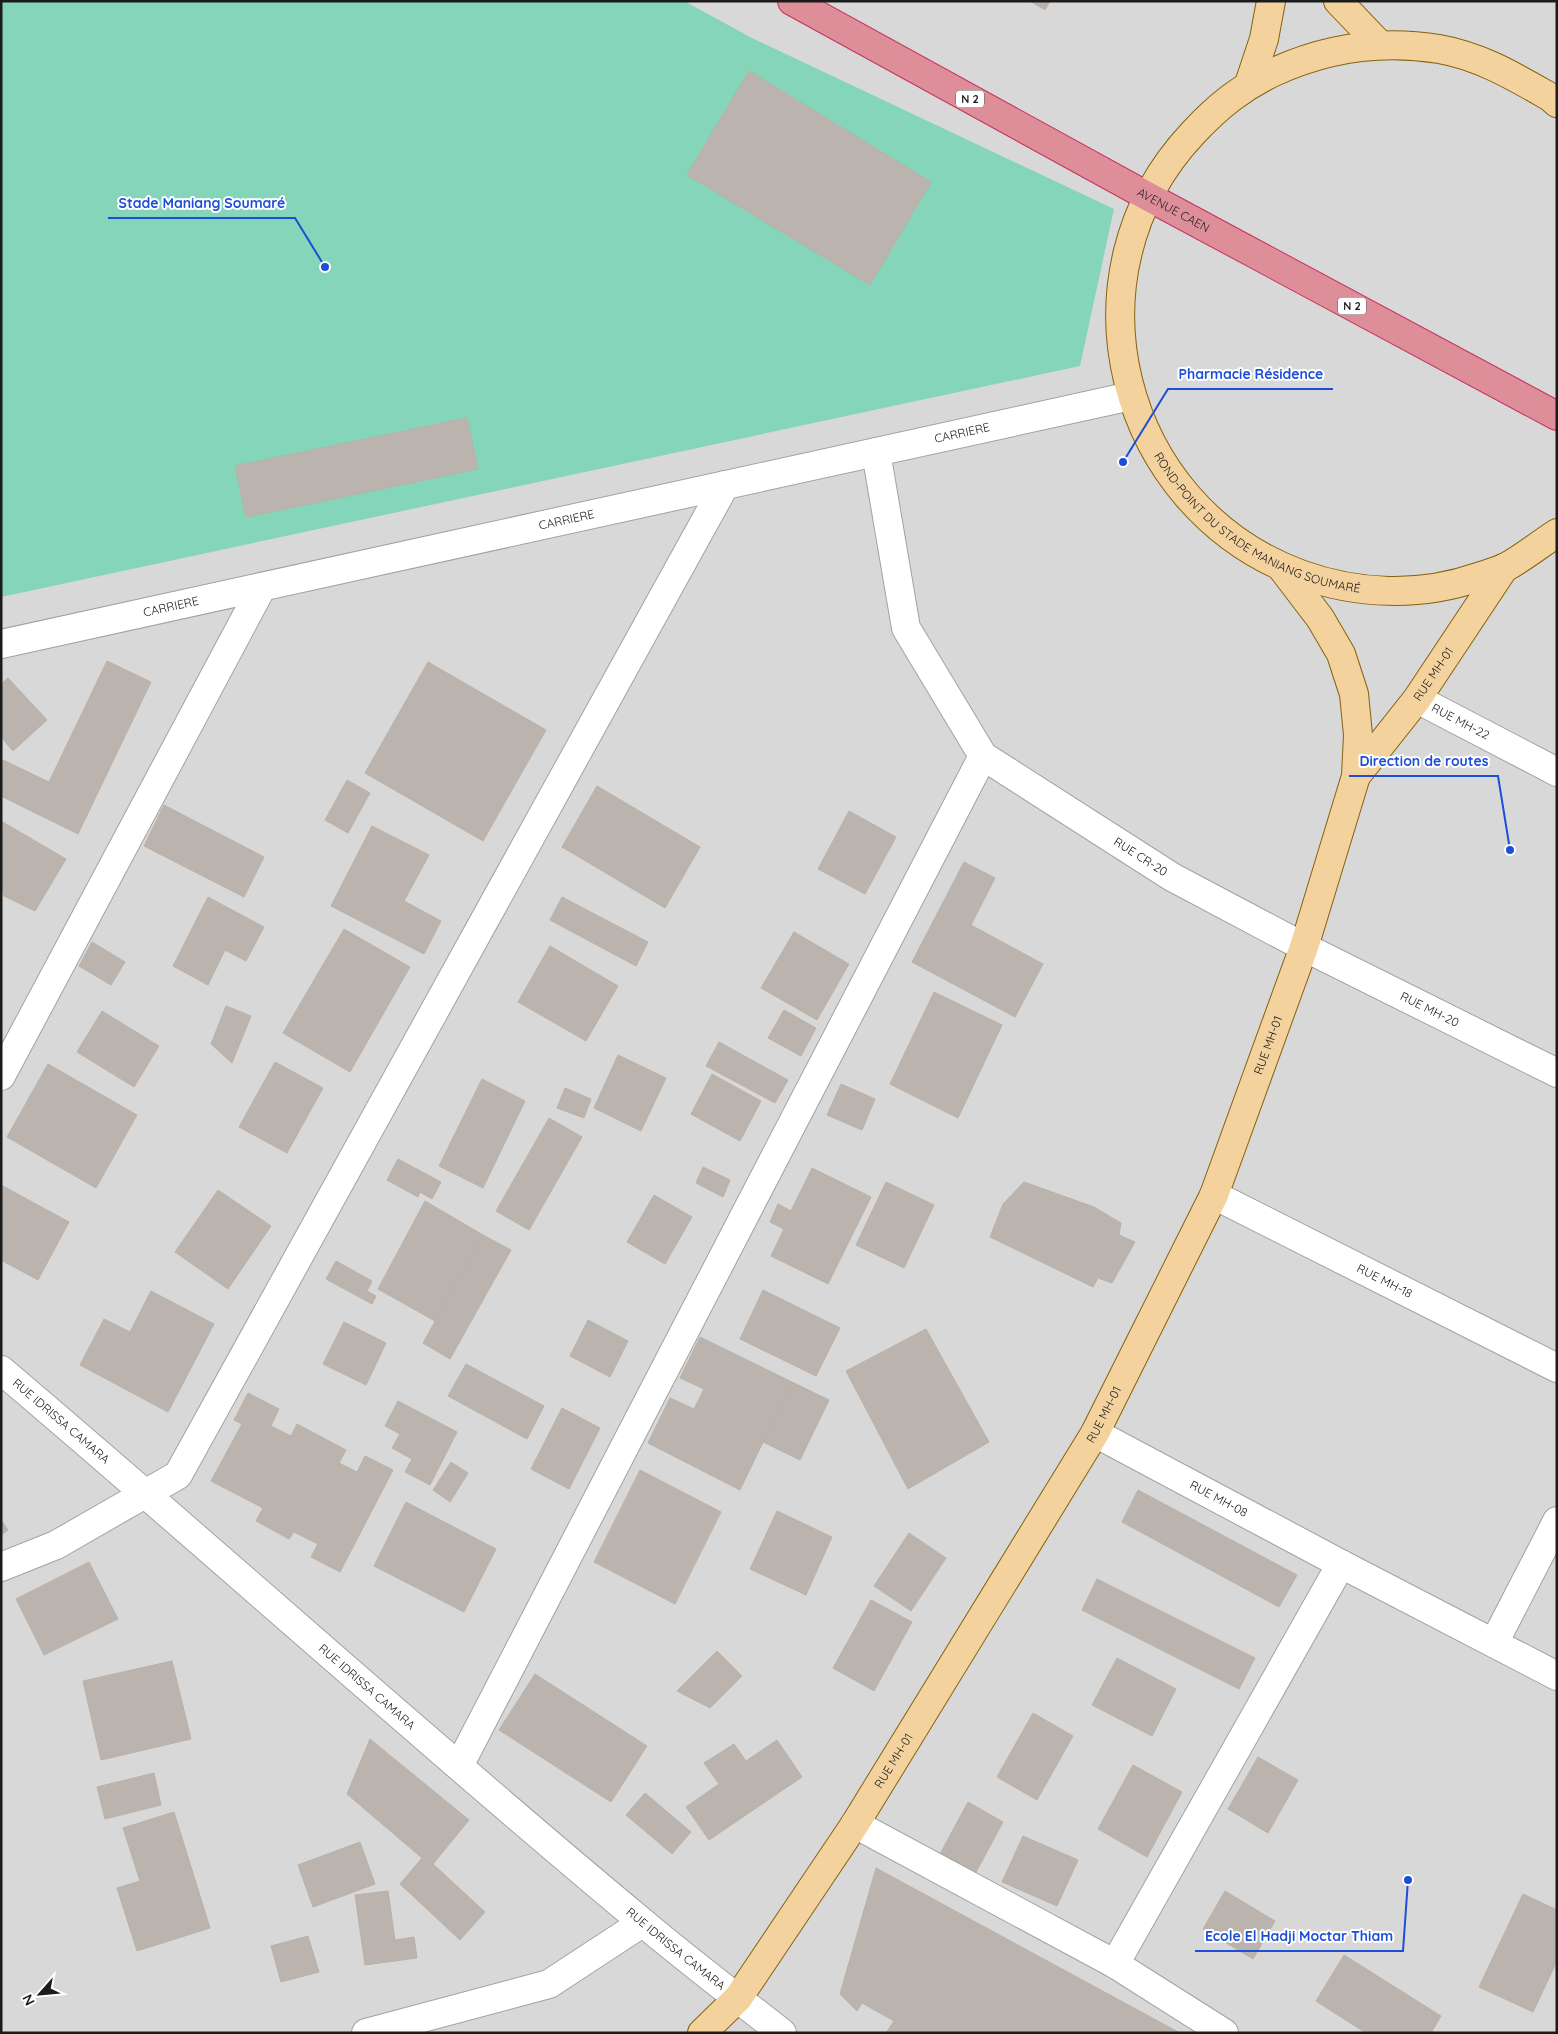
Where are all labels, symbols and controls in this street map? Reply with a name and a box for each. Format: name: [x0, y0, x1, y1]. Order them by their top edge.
road number: N 2: [956, 90, 984, 108]
street label: AVENUE CAEN: [1135, 184, 1212, 235]
callout: Stade Maniang Soumaré: [108, 189, 295, 218]
text: Stade Maniang Soumaré: [119, 194, 285, 212]
road number: N 2: [1338, 298, 1366, 314]
callout: Pharmacie Résidence: [1168, 360, 1333, 389]
text: Pharmacie Résidence: [1179, 365, 1323, 383]
street label: CARRIERE: [933, 419, 991, 446]
street label: ROND-POINT DU STADE MANIANG SOUMARÉ: [1151, 449, 1362, 596]
street label: CARRIERE: [537, 506, 596, 533]
street label: CARRIERE: [142, 593, 200, 620]
street label: RUE MH-01: [1410, 644, 1456, 704]
street label: RUE MH-22: [1429, 700, 1492, 743]
callout: Direction de routes: [1349, 747, 1498, 776]
text: Direction de routes: [1359, 752, 1489, 770]
street label: RUE CR-20: [1111, 834, 1171, 879]
street label: RUE MH-20: [1398, 988, 1462, 1030]
street label: RUE MH-01: [1250, 1014, 1285, 1077]
street label: RUE MH-18: [1354, 1260, 1415, 1301]
street label: RUE IDRISSA CAMARA: [10, 1375, 113, 1467]
street label: RUE MH-01: [1083, 1384, 1124, 1446]
street label: RUE MH-08: [1187, 1477, 1250, 1520]
street label: RUE IDRISSA CAMARA: [316, 1640, 419, 1733]
street label: RUE MH-01: [871, 1730, 916, 1791]
street label: RUE IDRISSA CAMARA: [623, 1904, 729, 1993]
callout: Ecole El Hadji Moctar Thiam: [1195, 1922, 1403, 1951]
text: Ecole El Hadji Moctar Thiam: [1205, 1927, 1393, 1945]
north arrow: [15, 1969, 65, 2019]
text: N: [18, 1991, 39, 2009]

